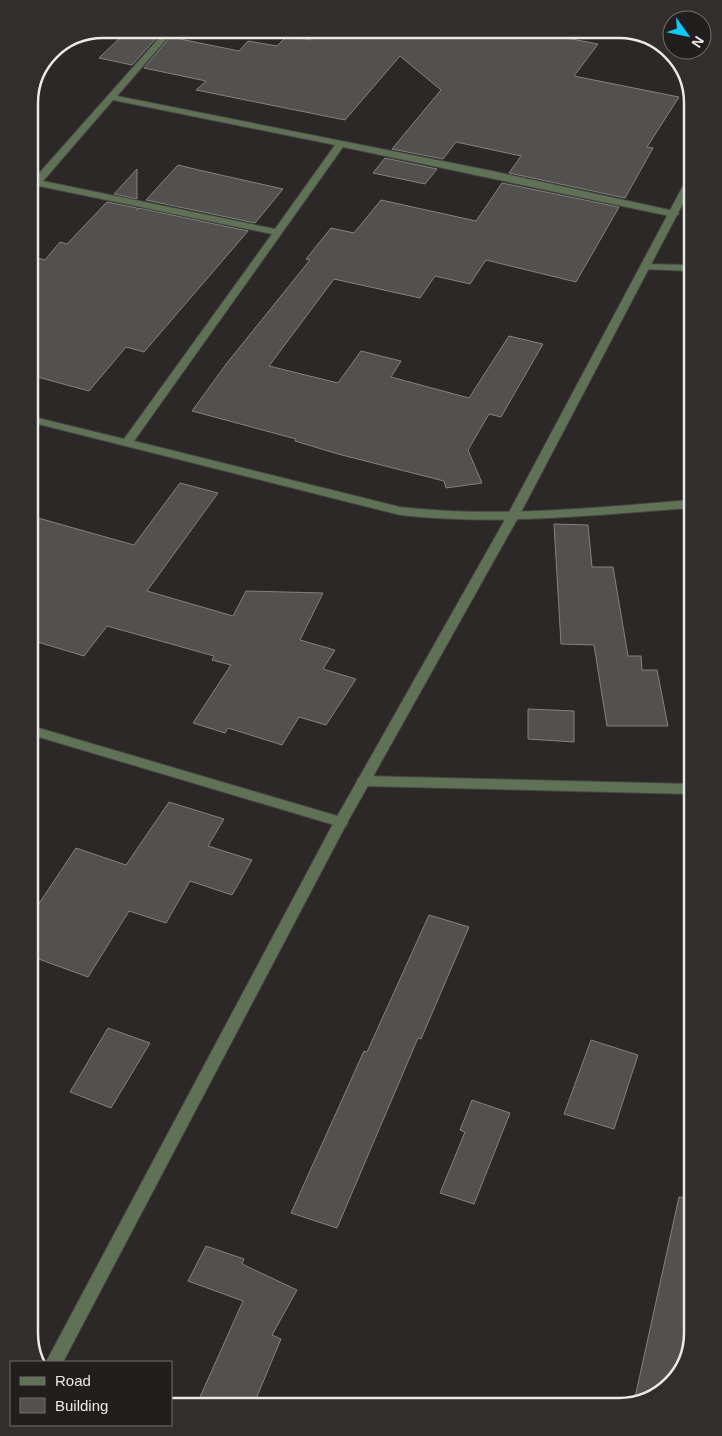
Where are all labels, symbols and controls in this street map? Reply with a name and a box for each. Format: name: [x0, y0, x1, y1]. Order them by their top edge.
north arrow: [662, 10, 712, 60]
text: N: [688, 33, 707, 51]
legend: [10, 1361, 172, 1426]
text: Road: [55, 1372, 91, 1389]
text: Building: [55, 1397, 108, 1414]

